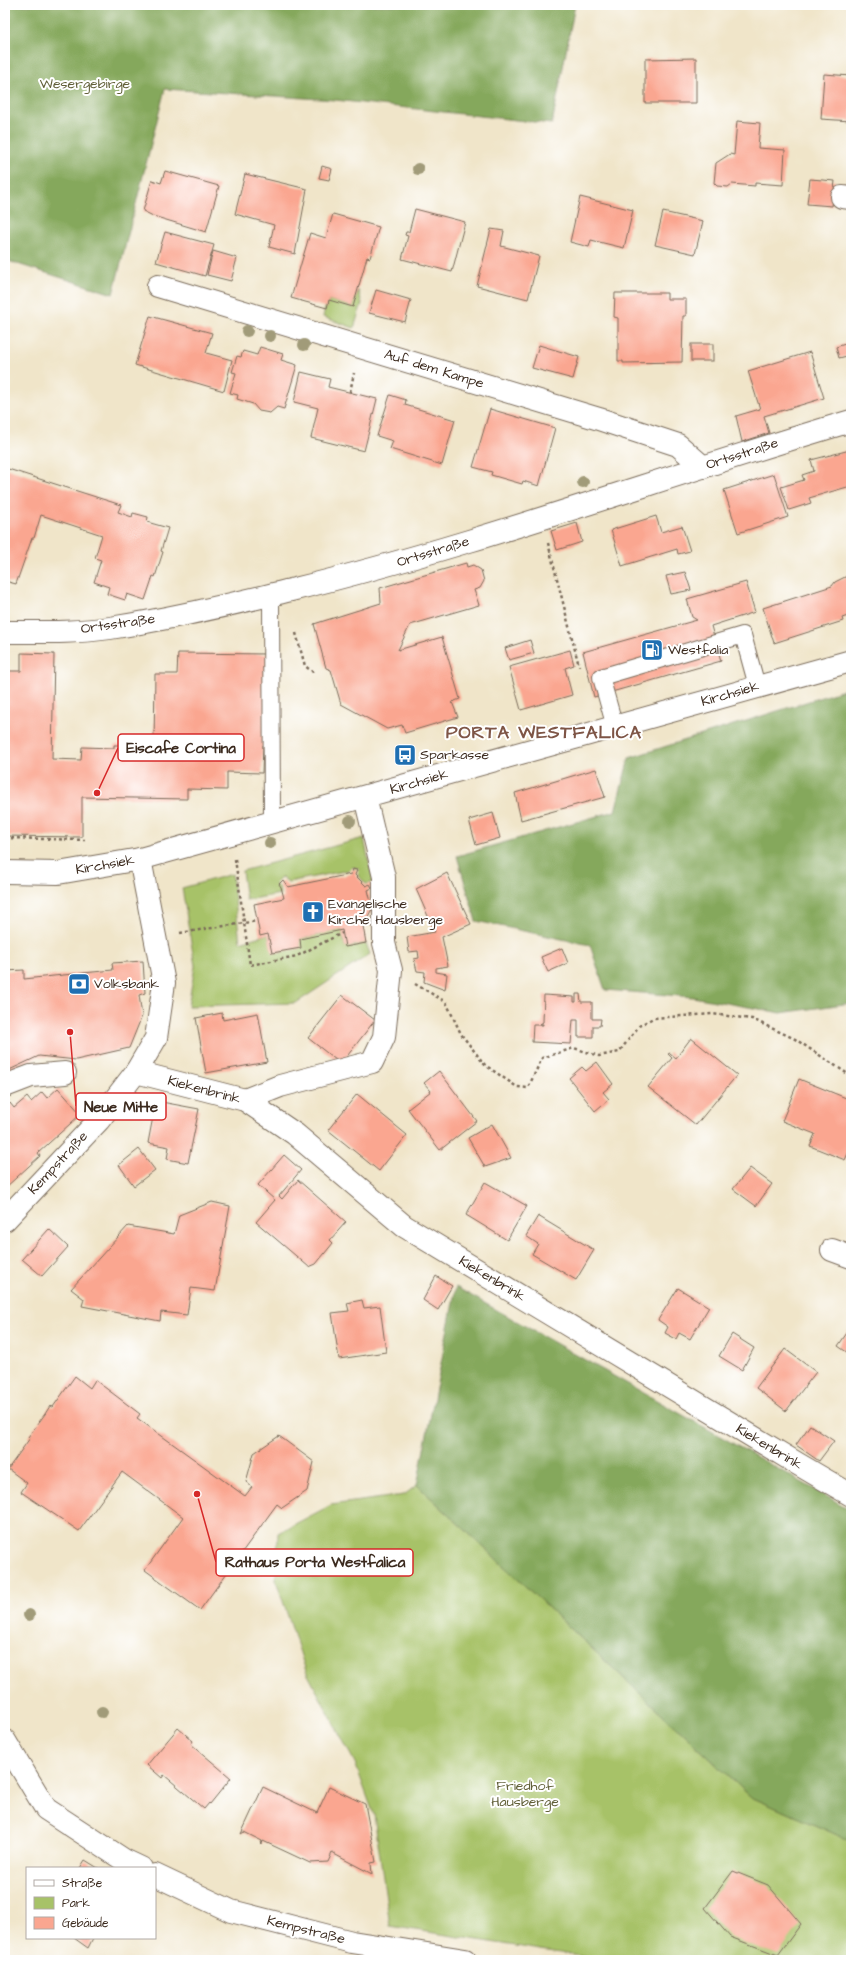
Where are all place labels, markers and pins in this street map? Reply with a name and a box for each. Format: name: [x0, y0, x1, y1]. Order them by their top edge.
fuel station icon: Westfalia: [639, 637, 665, 663]
place label: Westfalia: [668, 640, 728, 660]
callout: Eiscafe Cortina: [118, 734, 244, 761]
bus stop icon: Sparkasse: [392, 742, 418, 768]
place label: Sparkasse: [420, 745, 489, 765]
place label: Evangelische Kirche Hausberge: [328, 894, 443, 930]
church icon: Evangelische Kirche Hausberge: [300, 899, 326, 925]
bank icon: Volksbank: [66, 971, 92, 997]
place label: Volksbank: [94, 974, 159, 994]
callout: Neue Mitte: [76, 1093, 166, 1120]
callout: Rathaus Porta Westfalica: [216, 1549, 413, 1576]

